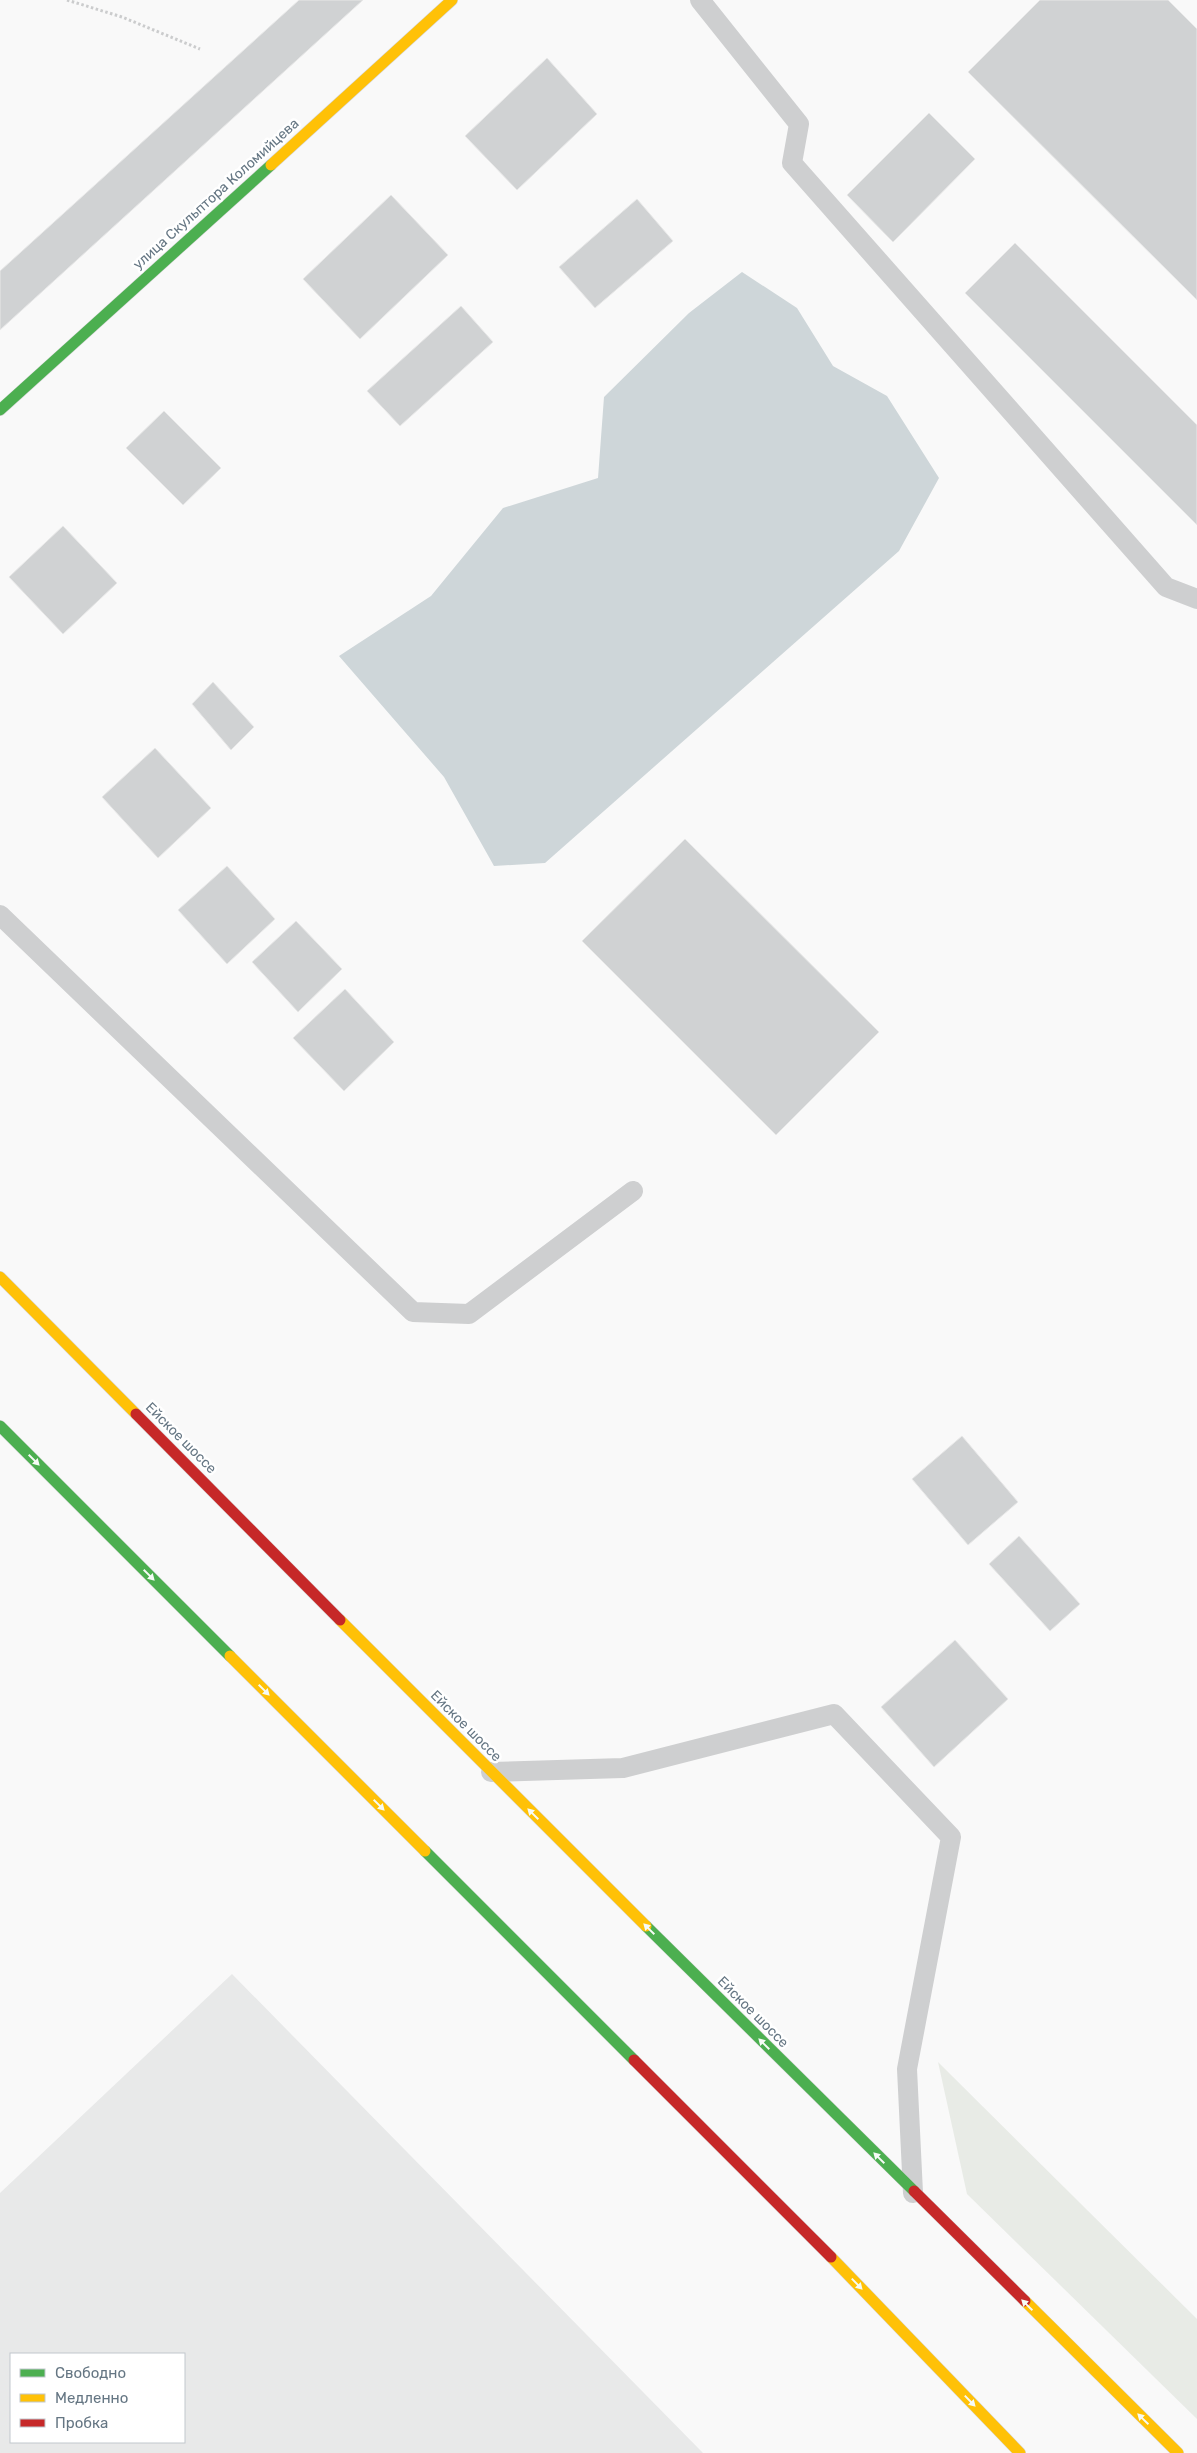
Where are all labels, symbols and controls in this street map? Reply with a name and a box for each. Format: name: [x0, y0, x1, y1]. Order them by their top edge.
street label: улица Скульптора Коломийцева: [130, 115, 302, 273]
street label: Ейское шоссе: [142, 1399, 220, 1477]
one-way arrow: [28, 1454, 40, 1466]
one-way arrow: [143, 1569, 155, 1581]
one-way arrow: [258, 1684, 270, 1696]
street label: Ейское шоссе: [427, 1687, 505, 1765]
one-way arrow: [373, 1799, 385, 1811]
one-way arrow: [528, 1808, 540, 1820]
one-way arrow: [643, 1923, 655, 1935]
street label: Ейское шоссе: [714, 1973, 792, 2051]
one-way arrow: [758, 2038, 770, 2050]
one-way arrow: [873, 2153, 885, 2165]
one-way arrow: [851, 2278, 863, 2290]
one-way arrow: [1022, 2299, 1034, 2311]
legend: [10, 2353, 185, 2443]
text: Свободно: [55, 2364, 126, 2382]
text: Медленно: [55, 2389, 128, 2407]
one-way arrow: [964, 2395, 976, 2407]
one-way arrow: [1138, 2413, 1150, 2425]
text: Пробка: [55, 2414, 108, 2432]

